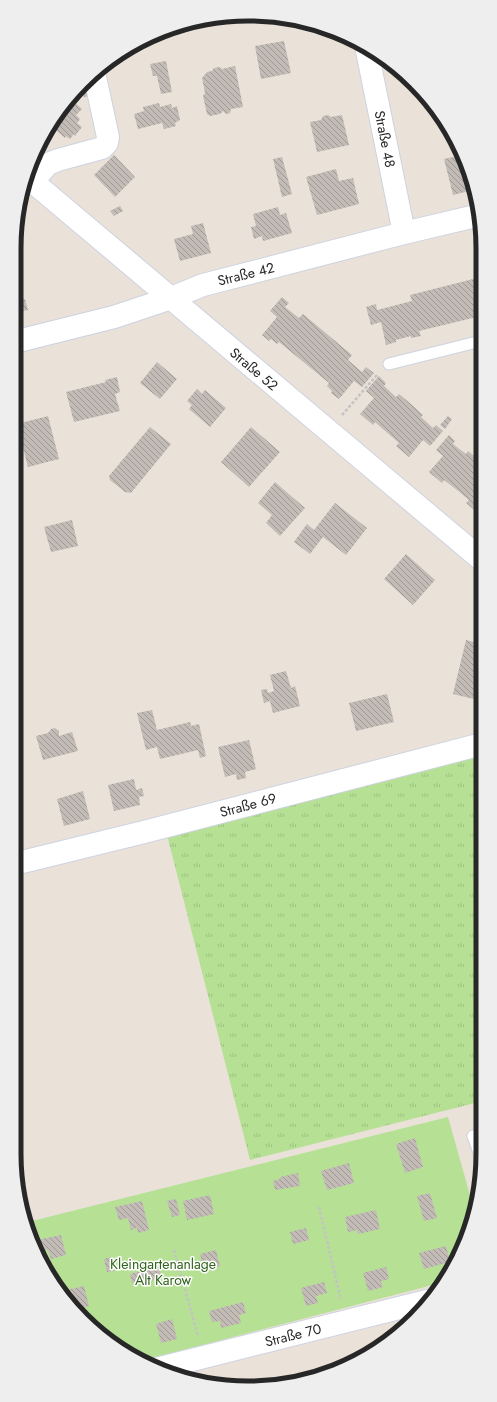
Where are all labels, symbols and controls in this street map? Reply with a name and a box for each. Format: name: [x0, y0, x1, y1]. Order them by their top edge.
street label: Straße 48: [370, 109, 400, 169]
street label: Straße 42: [215, 257, 277, 291]
street label: Straße 52: [225, 343, 283, 395]
street label: Straße 69: [217, 788, 279, 822]
park label: Kleingartenanlage Alt Karow: [110, 1254, 216, 1290]
street label: Straße 70: [263, 1318, 323, 1352]

